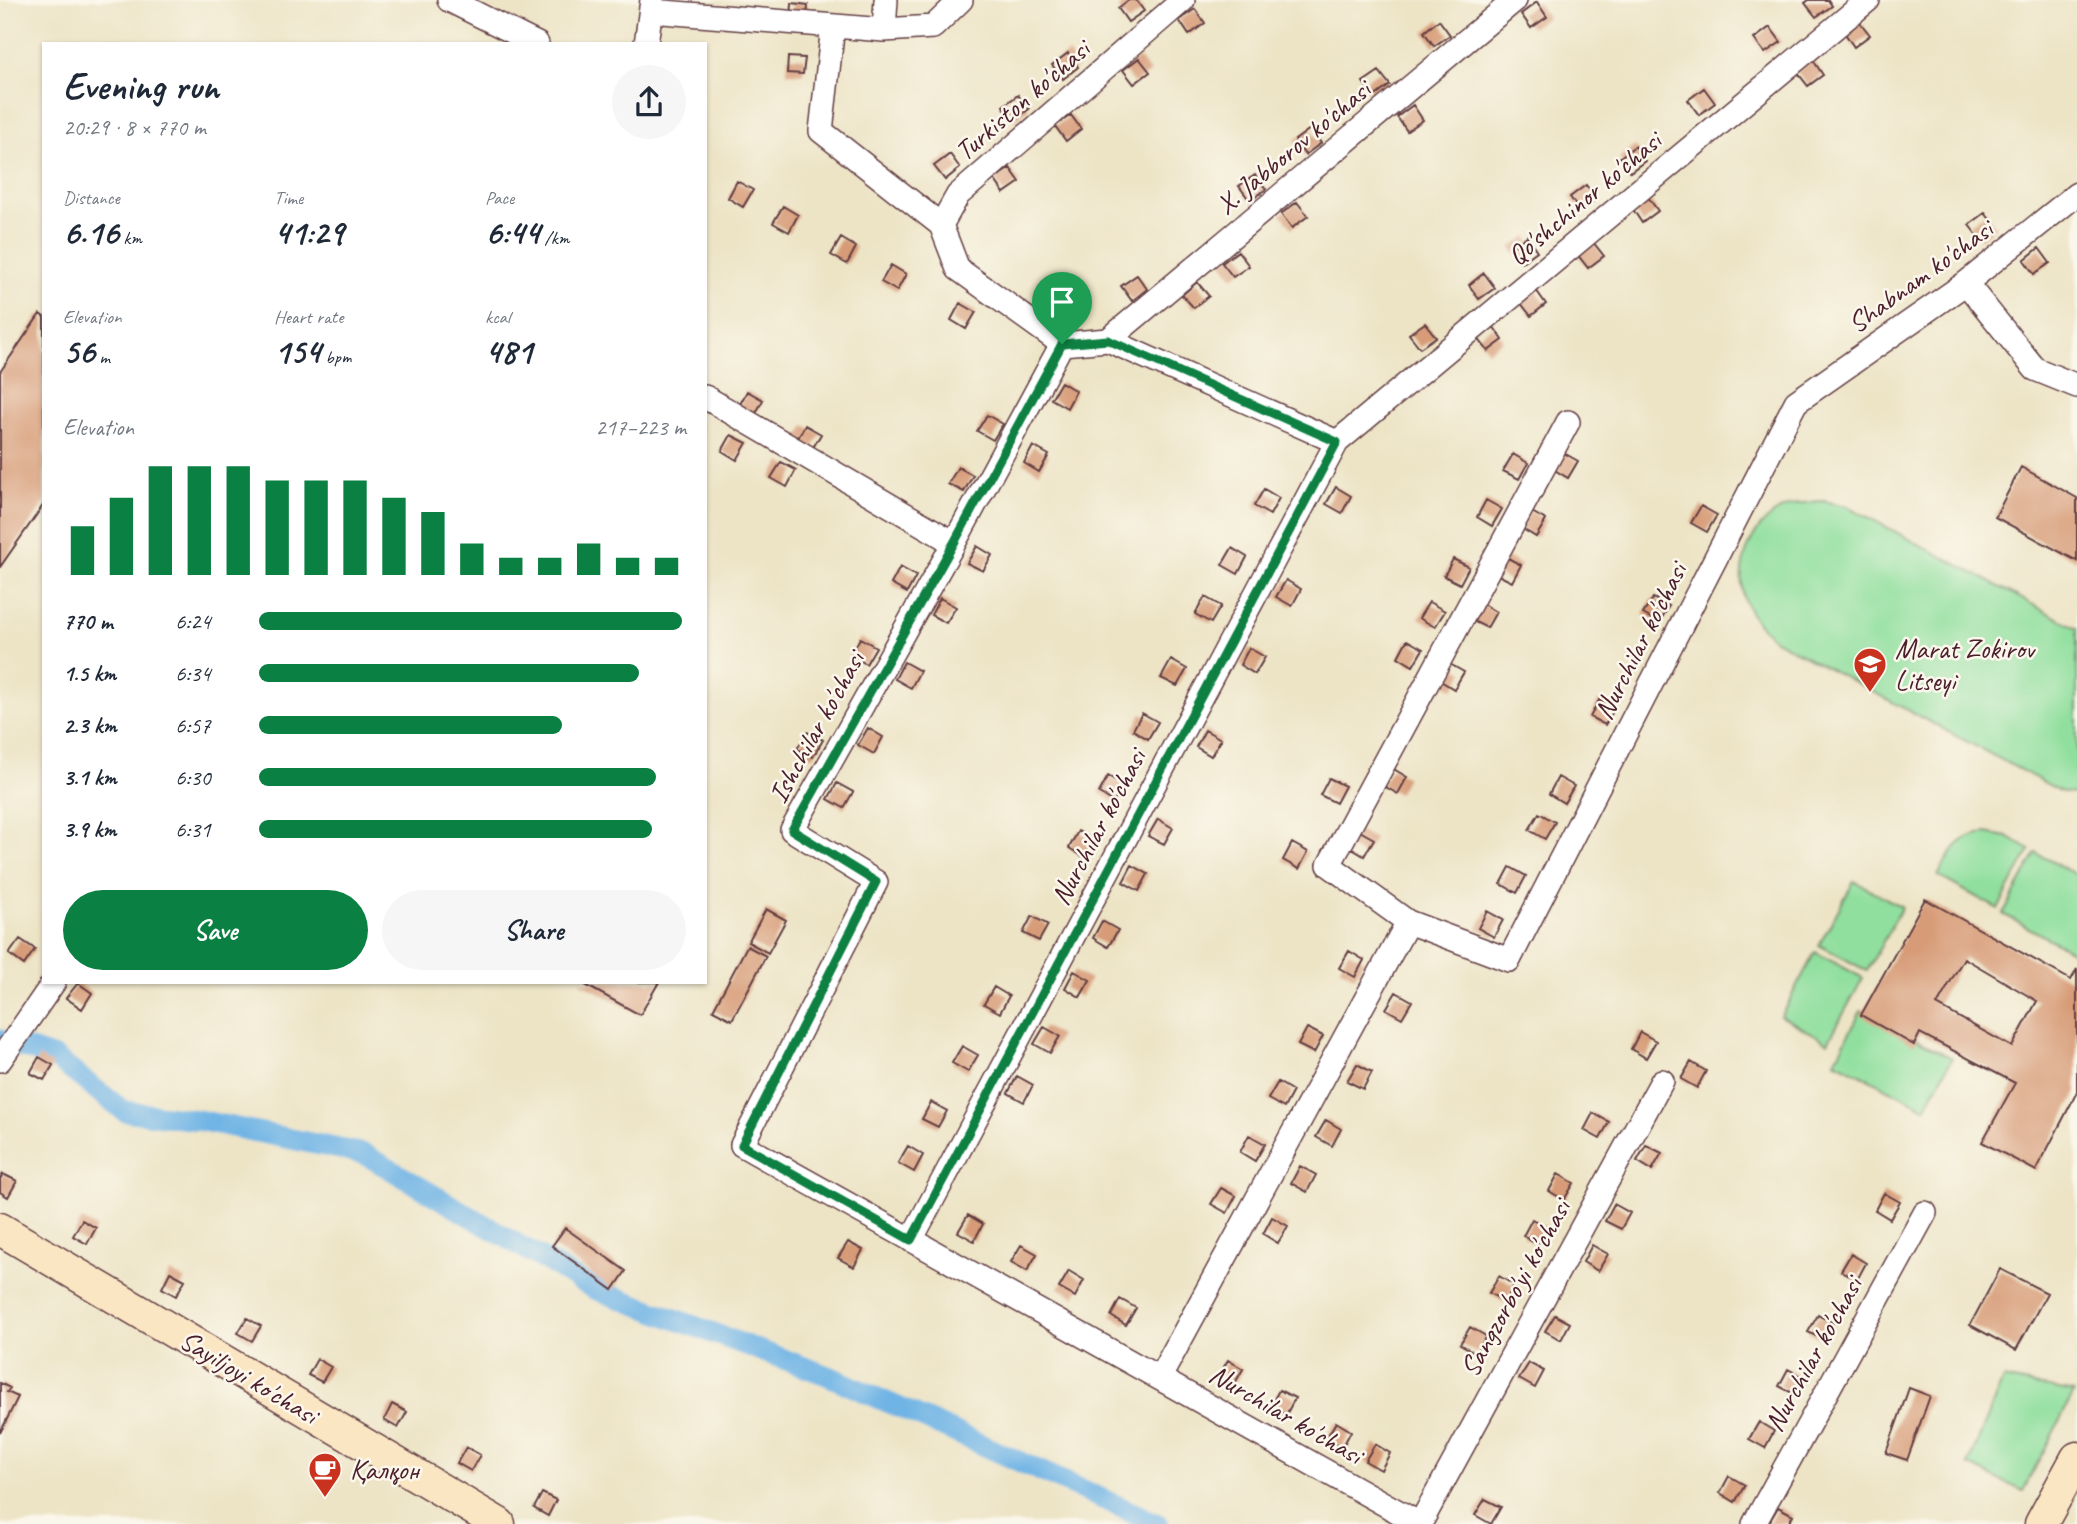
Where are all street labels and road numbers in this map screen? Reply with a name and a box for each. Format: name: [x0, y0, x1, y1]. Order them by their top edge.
street label: Turkiston ko'chasi: [947, 29, 1099, 168]
street label: X. Jabborov ko'chasi: [1209, 70, 1380, 222]
street label: Qo'shchinor ko'chasi: [1500, 121, 1671, 273]
street label: Shabnam ko'chasi: [1841, 209, 2002, 340]
street label: Nurchilar ko'chasi: [1586, 553, 1696, 725]
street label: Ishchilar ko'chasi: [760, 642, 874, 809]
street label: Nurchilar ko'chasi: [1042, 740, 1155, 911]
street label: Sangzorbo'yi ko'chasi: [1452, 1190, 1580, 1383]
street label: Nurchilar ko'chasi: [1756, 1267, 1872, 1437]
street label: Sayiljoyi ko'chasi: [174, 1322, 328, 1434]
street label: Nurchilar ko'chasi: [1203, 1356, 1372, 1474]

